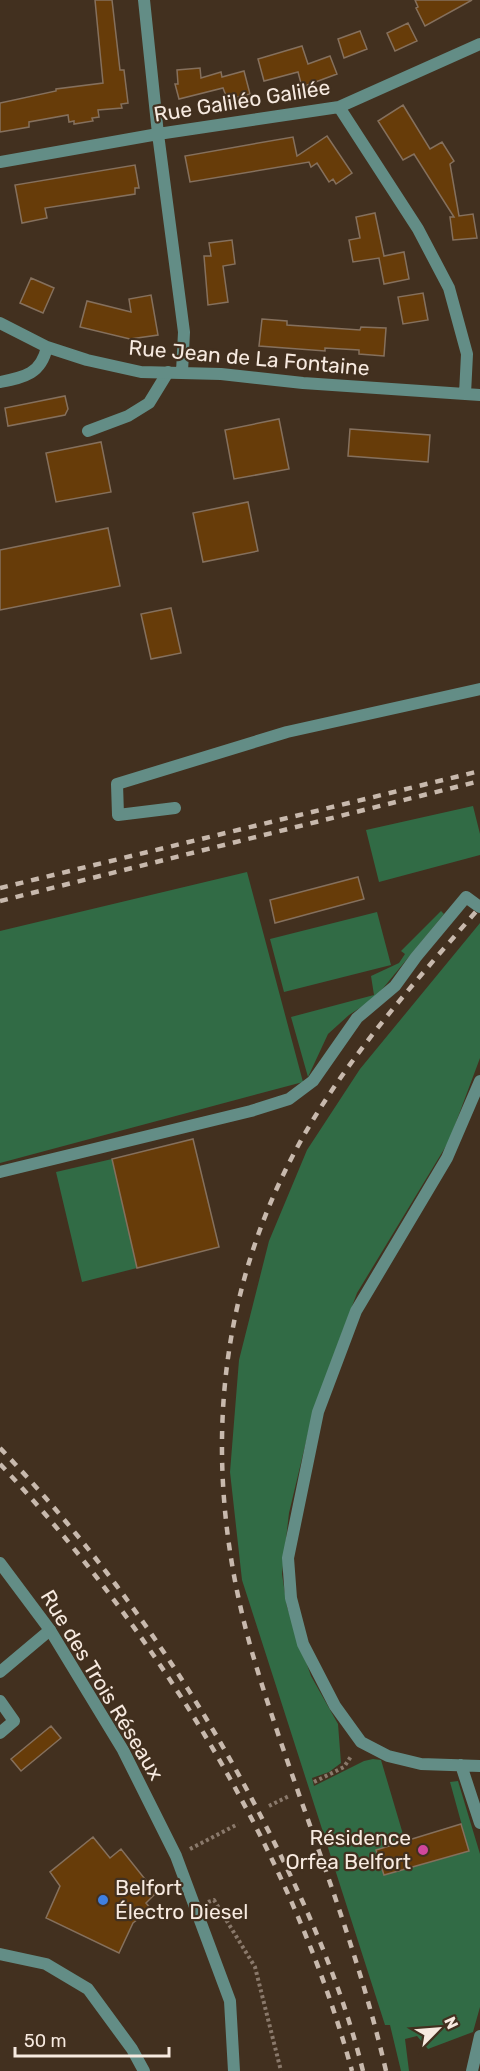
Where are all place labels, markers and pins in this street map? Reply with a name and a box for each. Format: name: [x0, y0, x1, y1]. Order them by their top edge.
place label: Résidence Orfea Belfort: [285, 1825, 411, 1874]
marker: Résidence Orfea Belfort: [416, 1843, 430, 1857]
place label: Belfort Électro Diesel: [115, 1875, 248, 1924]
marker: Belfort Électro Diesel: [96, 1893, 110, 1907]

